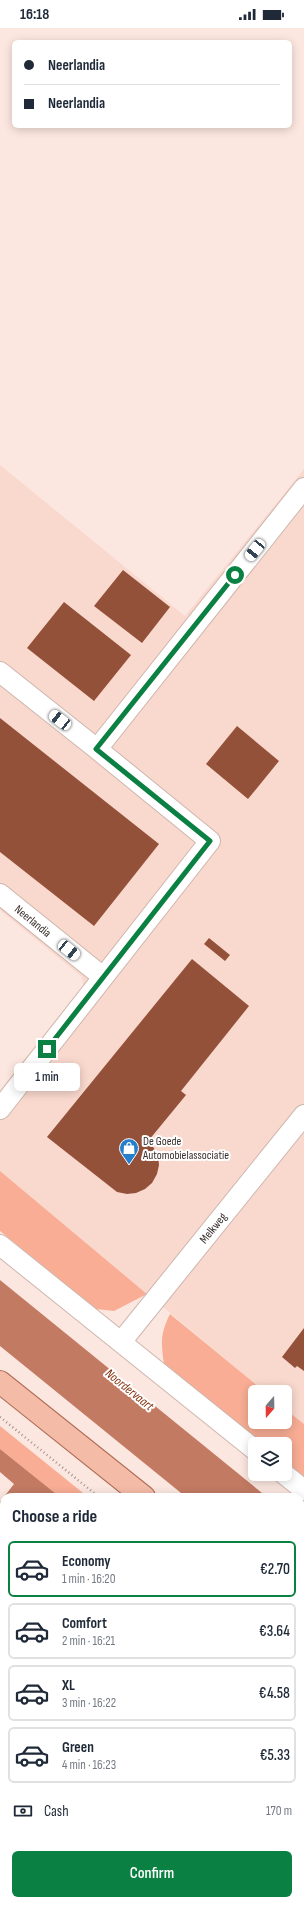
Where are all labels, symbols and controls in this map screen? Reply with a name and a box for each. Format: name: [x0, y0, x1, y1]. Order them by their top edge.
text: 16:18: [20, 5, 49, 24]
text: Neerlandia: [48, 56, 105, 75]
text: Neerlandia: [48, 94, 105, 113]
car: [243, 537, 267, 563]
route start: [226, 566, 244, 584]
car: [47, 708, 73, 732]
street label: Neerlandia: [11, 902, 54, 941]
car: [56, 938, 82, 962]
route end: [38, 1040, 56, 1058]
callout: 1 min: [14, 1063, 80, 1091]
text: 1 min: [35, 1069, 59, 1085]
place label: De Goede Automobielassociatie: [142, 1134, 229, 1163]
shop icon: De Goede Automobielassociatie: [118, 1137, 140, 1165]
street label: Melkweg: [197, 1210, 230, 1247]
water label: Noordervaart: [102, 1365, 158, 1415]
north arrow: [248, 1385, 292, 1429]
map controls: [248, 1385, 292, 1481]
button: layers: [248, 1437, 292, 1481]
text: Choose a ride: [12, 1506, 97, 1527]
icon: car: [14, 1551, 50, 1587]
text: Economy: [62, 1552, 111, 1571]
text: €2.70: [260, 1560, 290, 1579]
text: 1 min · 16:20: [62, 1571, 116, 1587]
icon: car: [14, 1613, 50, 1649]
text: Comfort: [62, 1614, 107, 1633]
text: €3.64: [259, 1622, 290, 1641]
text: 2 min · 16:21: [62, 1633, 115, 1649]
icon: car: [14, 1675, 50, 1711]
text: XL: [62, 1676, 75, 1695]
text: €4.58: [259, 1684, 290, 1703]
text: 3 min · 16:22: [62, 1695, 116, 1711]
icon: car: [14, 1737, 50, 1773]
text: Green: [62, 1738, 94, 1757]
text: €5.33: [260, 1746, 290, 1765]
text: 4 min · 16:23: [62, 1757, 116, 1773]
icon: cash: [12, 1800, 34, 1822]
text: Cash: [44, 1802, 69, 1821]
text: 170 m: [266, 1803, 292, 1819]
button: Confirm: [12, 1851, 292, 1897]

